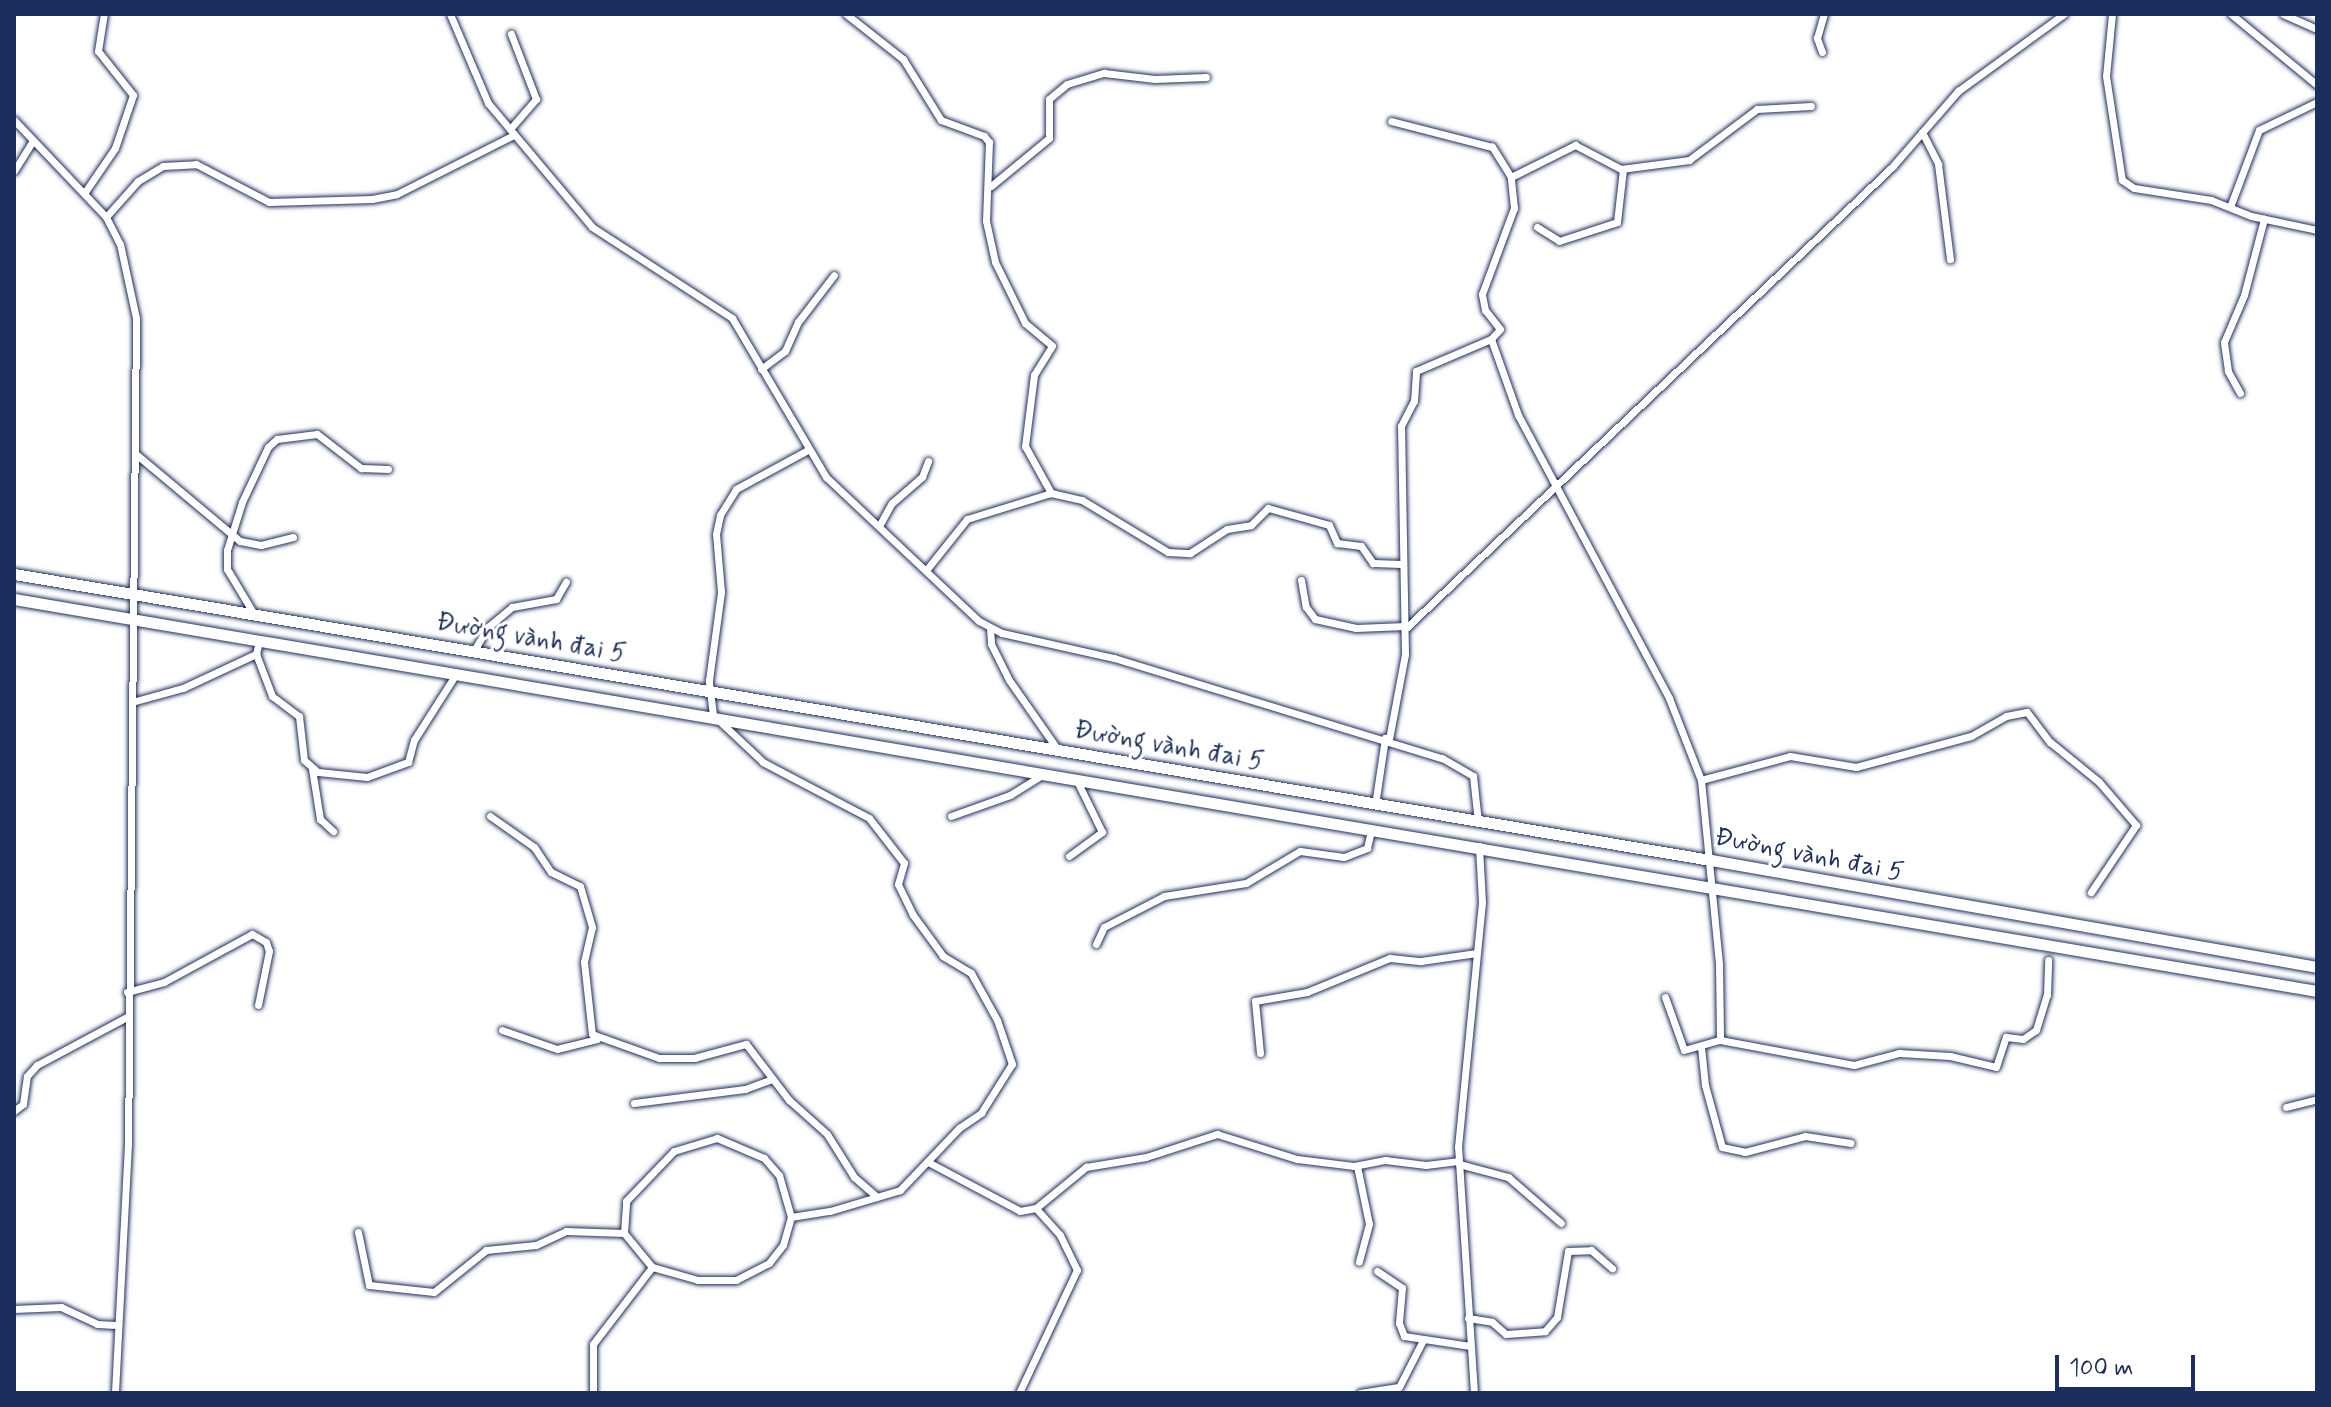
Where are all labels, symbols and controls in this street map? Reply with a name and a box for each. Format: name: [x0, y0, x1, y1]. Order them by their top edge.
street label: Đường vành đai 5: [433, 607, 629, 671]
street label: Đường vành đai 5: [1071, 715, 1267, 779]
street label: Đường vành đai 5: [1711, 822, 1907, 890]
scale bar: [2059, 1339, 2199, 1389]
text: 100 m: [2069, 1353, 2133, 1384]

